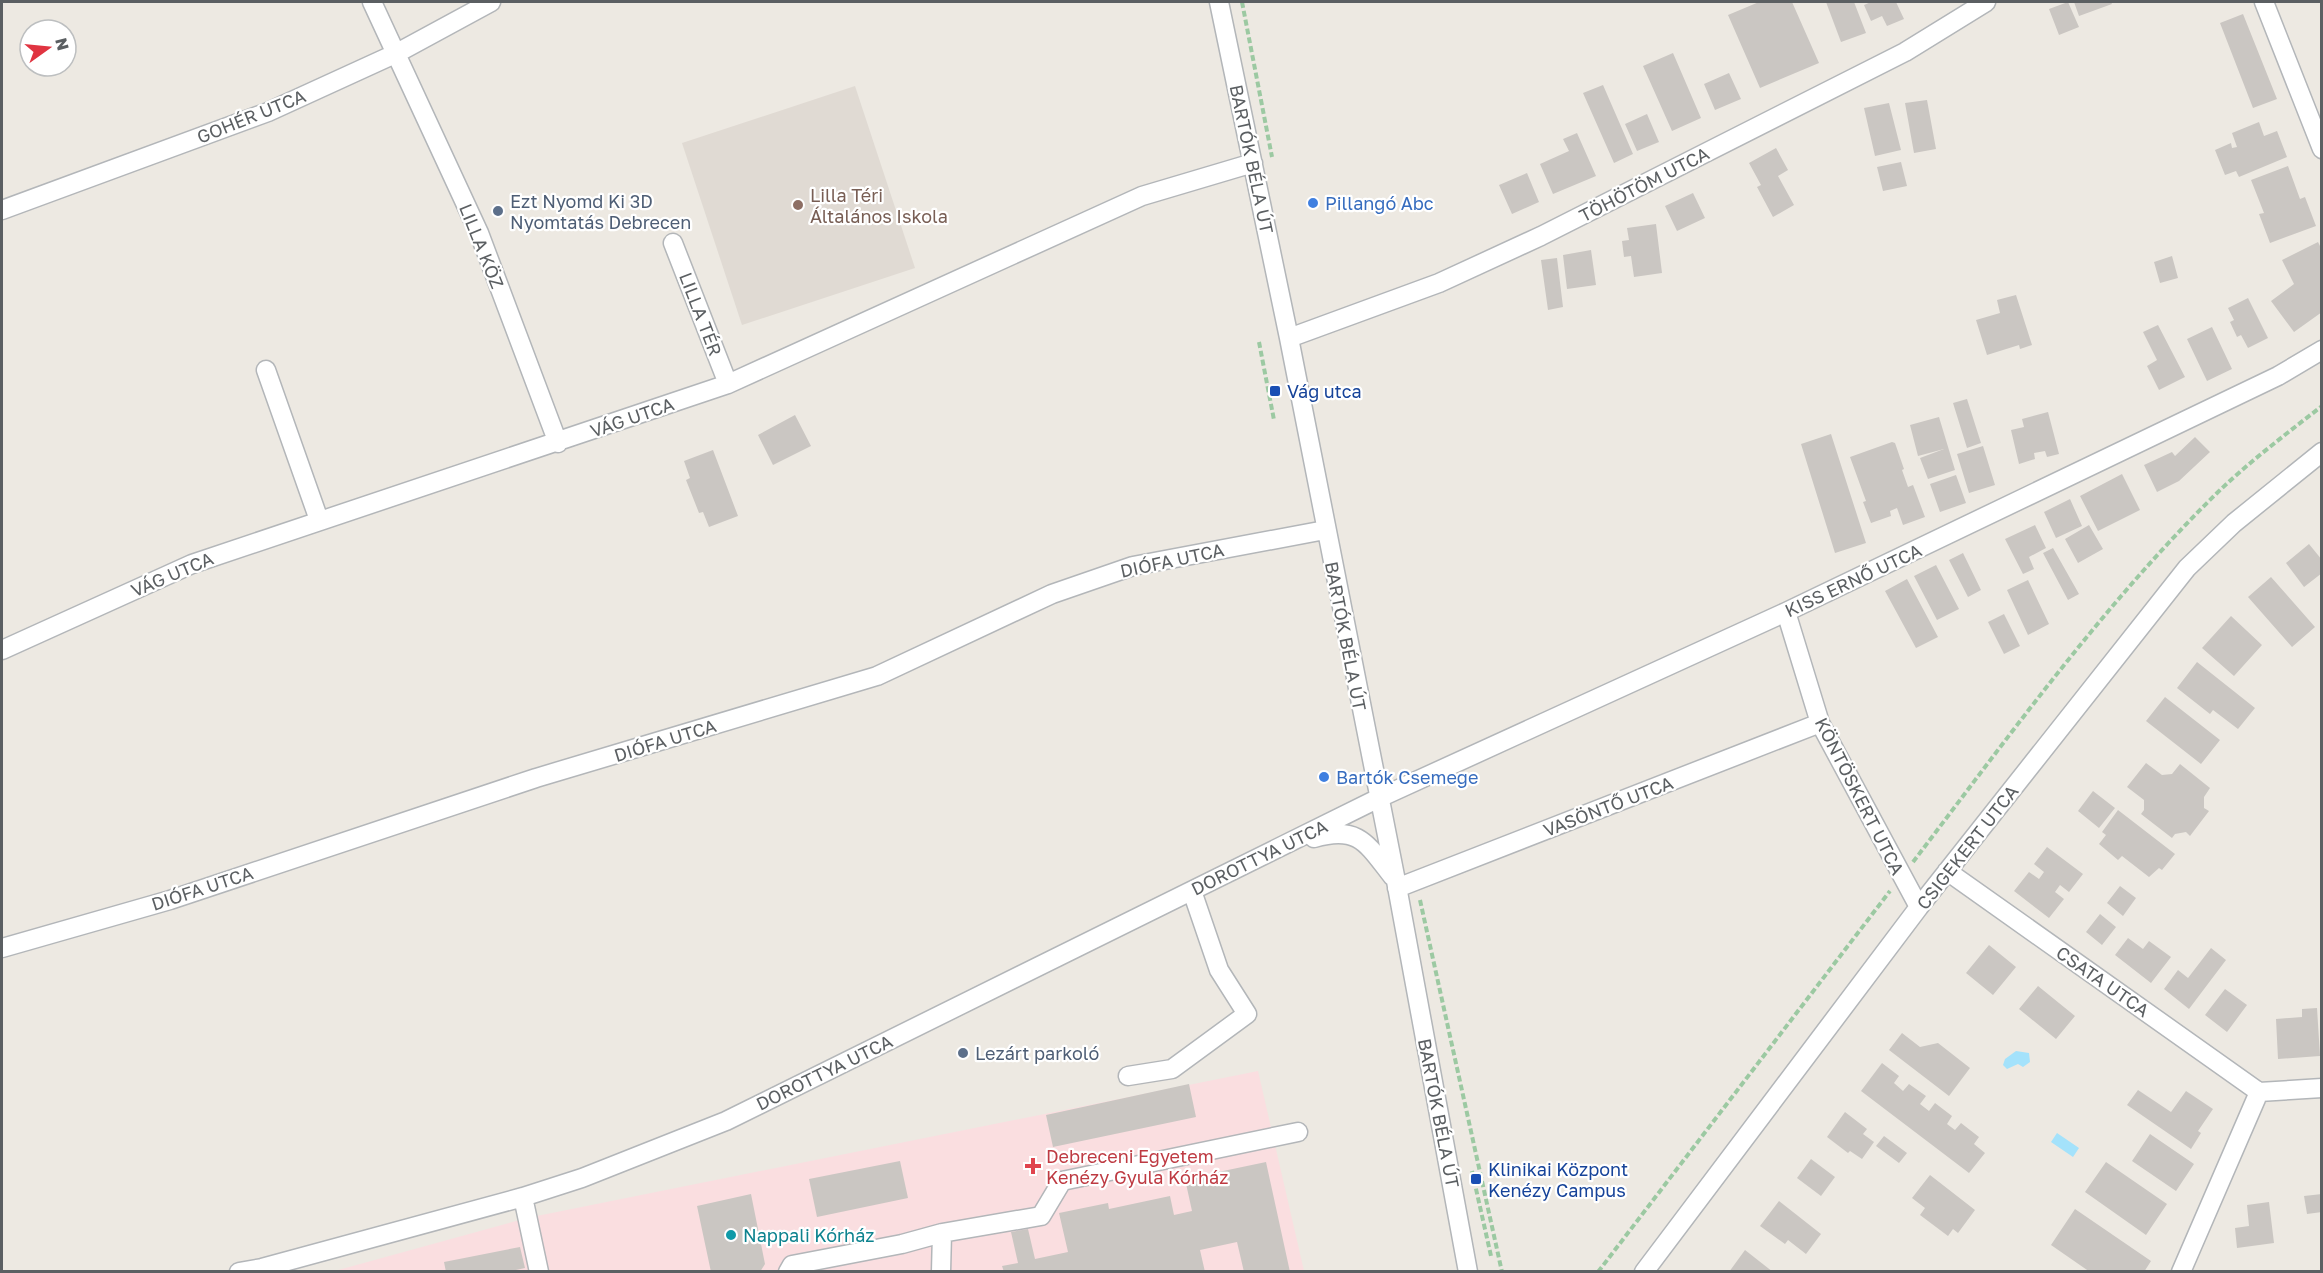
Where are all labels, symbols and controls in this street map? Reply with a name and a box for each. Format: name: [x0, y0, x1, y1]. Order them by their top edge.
north arrow: [18, 18, 78, 78]
text: N: [51, 36, 74, 53]
street label: BARTÓK BÉLA ÚT: [1225, 83, 1279, 235]
street label: GOHÉR UTCA: [193, 84, 309, 148]
street label: TÖHÖTÖM UTCA: [1575, 142, 1713, 226]
place label: Lilla Téri Általános Iskola: [810, 184, 948, 227]
place label: Ezt Nyomd Ki 3D Nyomtatás Debrecen: [510, 190, 691, 233]
place label: Pillangó Abc: [1325, 192, 1434, 214]
marker: Pillangó Abc: [1306, 196, 1320, 210]
marker: Lilla Téri Általános Iskola: [791, 198, 805, 212]
street label: LILLA KÖZ: [455, 200, 509, 292]
marker: Ezt Nyomd Ki 3D Nyomtatás Debrecen: [491, 204, 505, 218]
street label: LILLA TÉR: [675, 269, 727, 359]
place label: Vág utca: [1287, 380, 1362, 402]
marker: Vág utca: [1268, 384, 1282, 398]
street label: VÁG UTCA: [587, 392, 677, 442]
street label: DIÓFA UTCA: [1118, 538, 1226, 582]
street label: KISS ERNŐ UTCA: [1781, 539, 1925, 621]
street label: VÁG UTCA: [128, 547, 216, 601]
street label: BARTÓK BÉLA ÚT: [1321, 560, 1371, 712]
street label: DIÓFA UTCA: [611, 714, 719, 766]
street label: KÖNTÖSKERT UTCA: [1811, 714, 1909, 878]
place label: Bartók Csemege: [1336, 766, 1478, 788]
marker: Bartók Csemege: [1317, 770, 1331, 784]
street label: VASÖNTŐ UTCA: [1540, 771, 1676, 841]
street label: CSIGEKERT UTCA: [1912, 780, 2022, 914]
street label: DOROTTYA UTCA: [1187, 814, 1331, 900]
street label: DIÓFA UTCA: [148, 861, 256, 915]
street label: CSATA UTCA: [2052, 941, 2154, 1021]
street label: DOROTTYA UTCA: [752, 1029, 896, 1115]
street label: BARTÓK BÉLA ÚT: [1414, 1037, 1464, 1189]
place label: Lezárt parkoló: [975, 1042, 1099, 1064]
marker: Lezárt parkoló: [956, 1046, 970, 1060]
place label: Debreceni Egyetem Kenézy Gyula Kórház: [1046, 1145, 1228, 1188]
marker: Debreceni Egyetem Kenézy Gyula Kórház: [1024, 1157, 1042, 1175]
place label: Klinikai Központ Kenézy Campus: [1488, 1158, 1628, 1201]
marker: Klinikai Központ Kenézy Campus: [1469, 1172, 1483, 1186]
place label: Nappali Kórház: [743, 1224, 875, 1246]
marker: Nappali Kórház: [724, 1228, 738, 1242]

